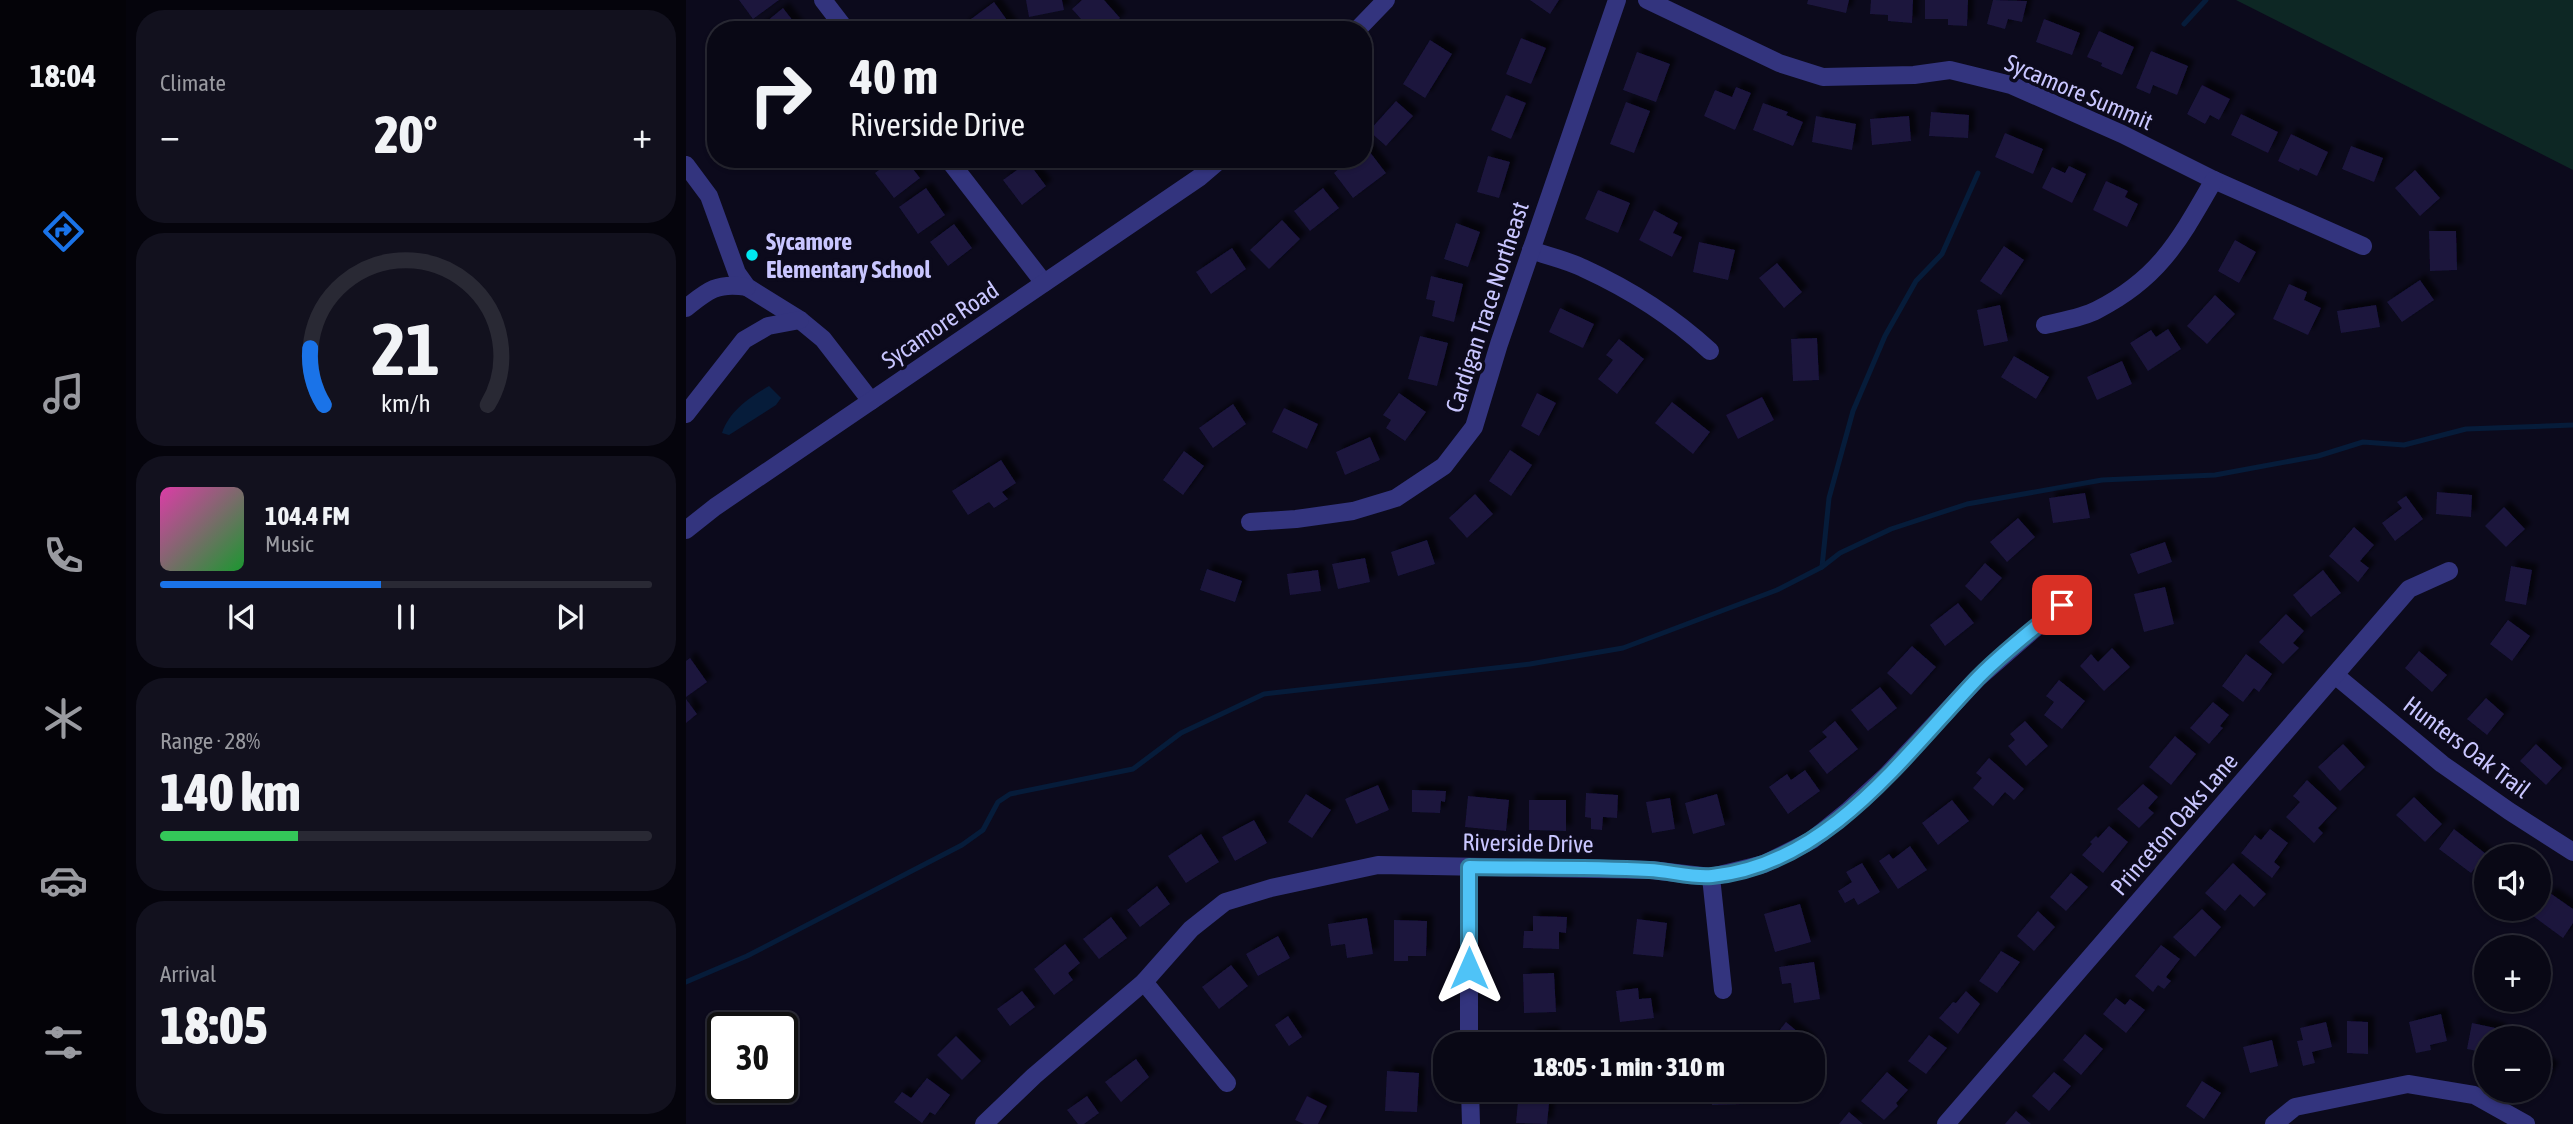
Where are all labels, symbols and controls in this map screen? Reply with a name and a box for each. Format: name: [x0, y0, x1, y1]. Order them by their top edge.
text: 40 m: [850, 48, 938, 104]
icon: right: [735, 49, 826, 140]
street label: Sycamore Summit: [2001, 49, 2157, 135]
text: 18:04: [30, 57, 96, 94]
text: Climate: [160, 70, 226, 96]
text: 20°: [374, 104, 438, 164]
text: Riverside Drive: [850, 106, 1025, 143]
text: −: [160, 113, 180, 156]
text: +: [632, 113, 652, 156]
street label: Cardigan Trace Northeast: [1440, 198, 1534, 416]
icon: directions: [39, 207, 88, 256]
place label: Sycamore Elementary School: [766, 228, 932, 283]
marker: Sycamore Elementary School: [744, 247, 760, 263]
street label: Sycamore Road: [876, 276, 1004, 374]
text: 21: [372, 308, 440, 391]
icon: music: [39, 369, 88, 418]
text: km/h: [381, 389, 431, 417]
text: 104.4 FM: [265, 501, 350, 531]
icon: phone: [39, 531, 88, 580]
text: Music: [265, 531, 313, 557]
pin: [2032, 575, 2092, 635]
icon: arrive: [2043, 586, 2081, 624]
icon: previous: [223, 598, 261, 636]
icon: pause: [387, 598, 425, 636]
icon: next: [551, 598, 589, 636]
street label: Hunters Oak Trail: [2398, 691, 2536, 804]
icon: climate: [39, 694, 88, 743]
text: Range · 28%: [160, 728, 260, 754]
street label: Princeton Oaks Lane: [2105, 748, 2243, 900]
text: 140 km: [160, 762, 301, 822]
street label: Riverside Drive: [1462, 828, 1594, 858]
map controls: [2474, 844, 2551, 1103]
button: sound: [2474, 844, 2551, 921]
icon: car: [39, 856, 88, 905]
position arrow: [1432, 931, 1506, 1005]
button: +: [2474, 935, 2551, 1012]
text: Arrival: [160, 961, 216, 987]
text: 18:05: [160, 995, 268, 1055]
speed limit sign: 30: [707, 1012, 798, 1103]
icon: filters: [39, 1018, 88, 1067]
button: −: [2474, 1026, 2551, 1103]
text: 18:05 · 1 min · 310 m: [1533, 1052, 1725, 1082]

